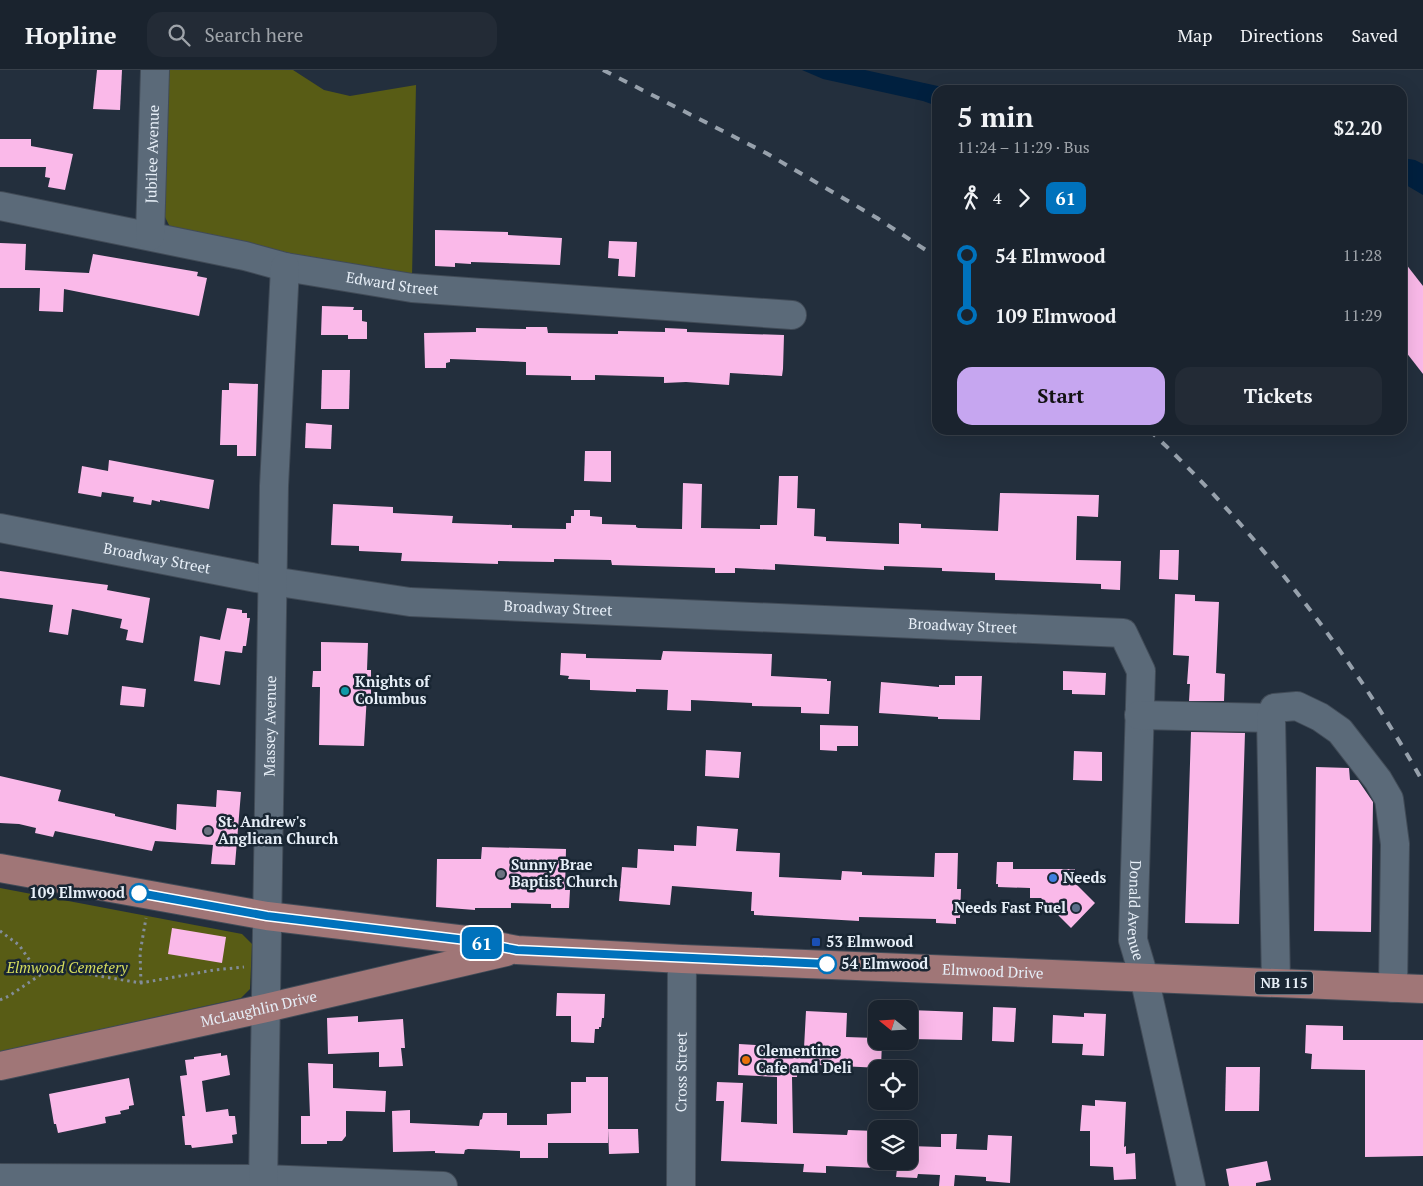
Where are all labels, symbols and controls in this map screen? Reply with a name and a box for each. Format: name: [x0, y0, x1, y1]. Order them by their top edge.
search box: [147, 12, 497, 57]
text: Hopline: [25, 19, 117, 51]
icon: search: [165, 21, 193, 49]
text: Search here: [205, 22, 303, 47]
text: Map: [1177, 23, 1212, 47]
text: Directions: [1240, 23, 1323, 47]
text: Saved: [1351, 23, 1398, 47]
text: 5 min: [957, 98, 1034, 135]
street label: Jubilee Avenue: [140, 104, 163, 204]
text: $2.20: [1333, 115, 1382, 140]
text: 11:24 – 11:29 · Bus: [957, 136, 1090, 158]
icon: walk: [957, 184, 985, 212]
icon: forward: [1010, 184, 1038, 212]
text: 61: [1056, 186, 1076, 210]
text: 4: [993, 187, 1002, 209]
text: 54 Elmwood: [995, 243, 1106, 268]
text: 11:28: [1343, 244, 1382, 266]
street label: Edward Street: [344, 266, 440, 299]
text: 109 Elmwood: [995, 303, 1116, 328]
text: 11:29: [1343, 304, 1382, 326]
button: Start: [957, 367, 1165, 425]
button: Tickets: [1175, 367, 1382, 425]
street label: Broadway Street: [102, 537, 213, 578]
street label: Broadway Street: [503, 595, 614, 620]
street label: Broadway Street: [908, 613, 1018, 637]
place label: Knights of Columbus: [355, 671, 431, 708]
street label: Massey Avenue: [258, 675, 280, 777]
marker: Knights of Columbus: [339, 685, 351, 697]
place label: St. Andrew's Anglican Church: [218, 811, 339, 848]
marker: St. Andrew's Anglican Church: [202, 825, 214, 837]
place label: Sunny Brae Baptist Church: [511, 854, 618, 891]
street label: Donald Avenue: [1123, 860, 1149, 963]
place label: Needs: [1063, 867, 1106, 887]
marker: Sunny Brae Baptist Church: [495, 868, 507, 880]
marker: Needs: [1047, 872, 1059, 884]
place label: 109 Elmwood: [29, 882, 125, 902]
marker: 109 Elmwood: [129, 883, 149, 903]
place label: Needs Fast Fuel: [954, 897, 1066, 917]
marker: Needs Fast Fuel: [1070, 902, 1082, 914]
line badge: 61: [460, 927, 504, 959]
text: 61: [472, 931, 492, 955]
place label: 53 Elmwood: [826, 931, 913, 951]
marker: 53 Elmwood: [810, 936, 822, 948]
place label: 54 Elmwood: [841, 953, 928, 973]
marker: 54 Elmwood: [817, 954, 837, 974]
park label: Elmwood Cemetery: [5, 957, 129, 977]
street label: Elmwood Drive: [942, 959, 1044, 983]
road number: NB 115: [1255, 971, 1313, 994]
street label: McLaughlin Drive: [199, 985, 319, 1031]
north arrow: [868, 1000, 918, 1050]
map controls: [868, 1000, 918, 1170]
street label: Cross Street: [670, 1031, 691, 1112]
place label: Clementine Cafe and Deli: [756, 1040, 852, 1077]
marker: Clementine Cafe and Deli: [740, 1054, 752, 1066]
button: locate: [868, 1060, 918, 1110]
button: layers: [868, 1120, 918, 1170]

